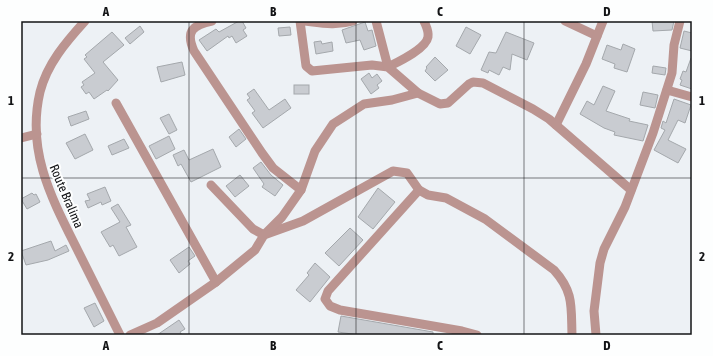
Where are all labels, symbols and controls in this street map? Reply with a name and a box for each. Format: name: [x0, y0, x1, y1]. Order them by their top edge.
text: A: [102, 4, 110, 19]
text: B: [270, 4, 277, 19]
text: C: [437, 4, 443, 19]
text: D: [603, 4, 611, 19]
text: 1: [8, 93, 14, 108]
text: 1: [699, 93, 705, 108]
street label: Route Bralima: [46, 162, 87, 230]
text: 2: [8, 249, 14, 264]
text: 2: [699, 249, 705, 264]
text: A: [102, 338, 110, 353]
text: B: [270, 338, 277, 353]
text: C: [437, 338, 443, 353]
text: D: [603, 338, 611, 353]

